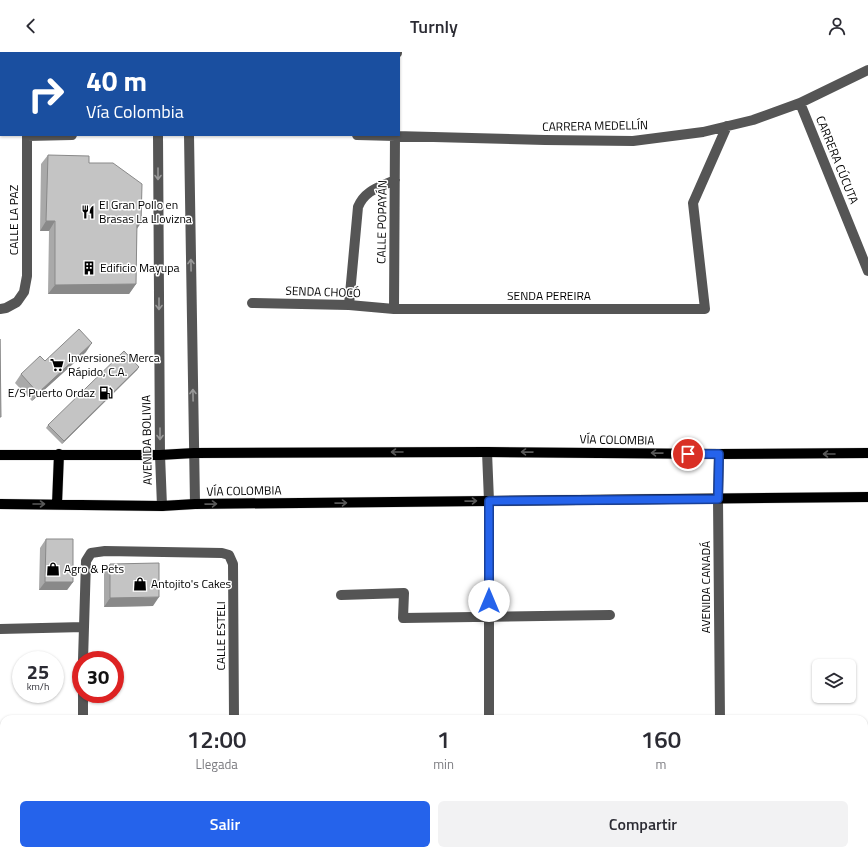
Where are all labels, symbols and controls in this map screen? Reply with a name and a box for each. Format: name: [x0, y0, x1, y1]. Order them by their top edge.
text: Turnly: [410, 13, 458, 40]
icon: back: [20, 15, 42, 37]
icon: person: [826, 15, 848, 37]
text: 40 m: [86, 59, 147, 102]
icon: right: [20, 68, 72, 120]
text: Vía Colombia: [86, 98, 184, 125]
street label: CARRERA CÚCUTA: [811, 113, 864, 207]
street label: CARRERA MEDELLÍN: [542, 115, 648, 136]
one-way arrow: [154, 167, 162, 180]
street label: CALLE POPAYÁN: [371, 180, 392, 264]
street label: CALLE LA PAZ: [4, 185, 23, 255]
place label: El Gran Pollo en Brasas La Llovizna: [99, 195, 192, 228]
restaurant icon: El Gran Pollo en Brasas La Llovizna: [80, 204, 96, 220]
place label: Edificio Mayupa: [100, 258, 179, 277]
one-way arrow: [187, 259, 195, 272]
building icon: Edificio Mayupa: [81, 260, 97, 276]
street label: SENDA CHOCÓ: [285, 281, 361, 302]
street label: SENDA PEREIRA: [507, 286, 591, 305]
one-way arrow: [155, 297, 163, 310]
place label: Inversiones Merca Rápido, C.A.: [68, 348, 160, 381]
supermarket icon: Inversiones Merca Rápido, C.A.: [49, 357, 65, 373]
place label: E/S Puerto Ordaz: [8, 383, 95, 402]
fuel station icon: E/S Puerto Ordaz: [98, 385, 114, 401]
one-way arrow: [189, 389, 197, 402]
street label: AVENIDA BOLIVIA: [136, 395, 157, 485]
one-way arrow: [156, 427, 164, 440]
street label: VÍA COLOMBIA: [579, 429, 655, 450]
pin: [671, 437, 705, 471]
icon: arrive: [677, 443, 699, 465]
one-way arrow: [391, 448, 404, 456]
one-way arrow: [521, 448, 534, 456]
one-way arrow: [651, 449, 664, 457]
one-way arrow: [823, 450, 836, 458]
street label: VÍA COLOMBIA: [206, 480, 282, 501]
one-way arrow: [464, 497, 477, 505]
one-way arrow: [334, 499, 347, 507]
one-way arrow: [32, 500, 45, 508]
one-way arrow: [204, 500, 217, 508]
street label: AVENIDA CANADÁ: [696, 541, 715, 633]
place label: Agro & Pets: [64, 559, 124, 578]
shop icon: Agro & Pets: [45, 561, 61, 577]
place label: Antojito's Cakes: [151, 574, 232, 593]
shop icon: Antojito's Cakes: [132, 576, 148, 592]
position arrow: [468, 580, 510, 622]
street label: CALLE ESTELI: [211, 601, 230, 671]
speed limit sign: 30: [72, 651, 124, 703]
text: 25: [27, 656, 49, 687]
map controls: [812, 659, 856, 703]
button: layers: [812, 659, 856, 703]
text: km/h: [27, 679, 49, 694]
text: 12:00: [187, 721, 246, 757]
text: 1: [437, 721, 450, 757]
text: 160: [641, 721, 681, 757]
text: Llegada: [195, 754, 238, 774]
text: min: [433, 754, 454, 774]
text: m: [656, 754, 666, 774]
button: Salir: [20, 801, 430, 847]
button: Compartir: [438, 801, 848, 847]

